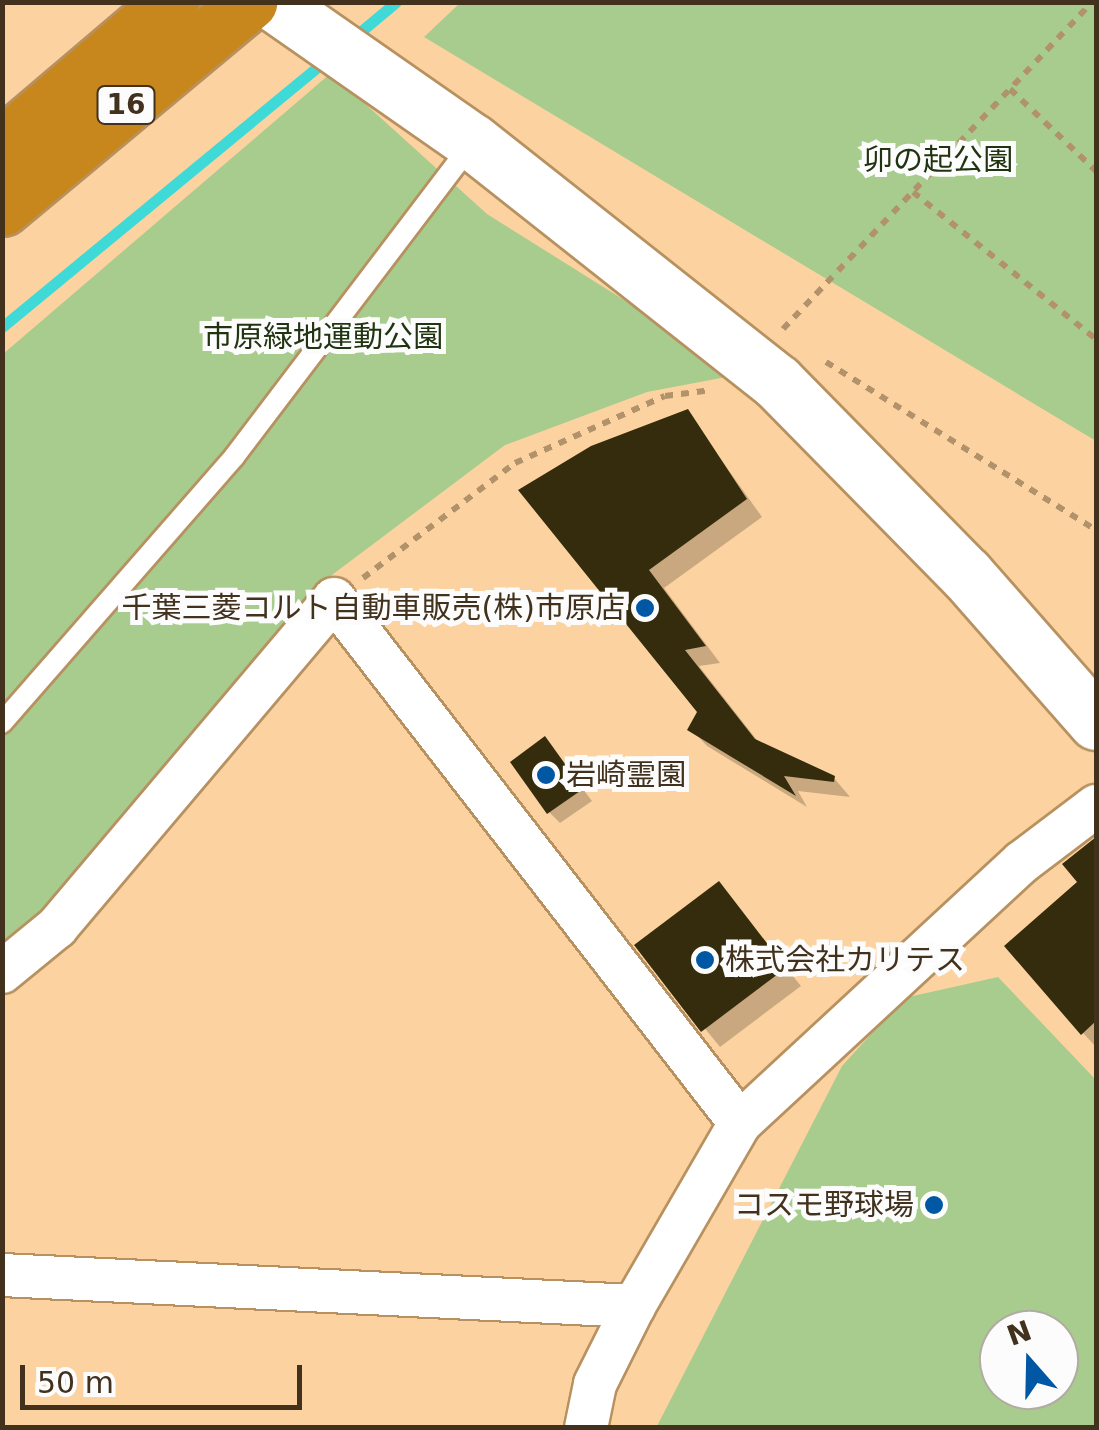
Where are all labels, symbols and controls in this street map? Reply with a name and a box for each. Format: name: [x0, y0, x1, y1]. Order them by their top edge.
road number: 16: [96, 82, 156, 128]
park label: 卯の起公園: [863, 142, 1013, 178]
park label: 市原緑地運動公園: [203, 319, 443, 355]
place label: 千葉三菱コルト自動車販売(株)市原店: [122, 590, 625, 626]
marker: 千葉三菱コルト自動車販売(株)市原店: [634, 597, 656, 619]
place label: 岩崎霊園: [566, 757, 686, 793]
marker: 岩崎霊園: [535, 764, 557, 786]
place label: 株式会社カリテス: [725, 942, 965, 978]
marker: 株式会社カリテス: [694, 949, 716, 971]
place label: コスモ野球場: [734, 1187, 914, 1223]
marker: コスモ野球場: [923, 1194, 945, 1216]
north arrow: [979, 1310, 1079, 1410]
text: N: [1003, 1314, 1036, 1353]
scale bar: [25, 1345, 308, 1407]
text: 50 m: [37, 1365, 114, 1400]

